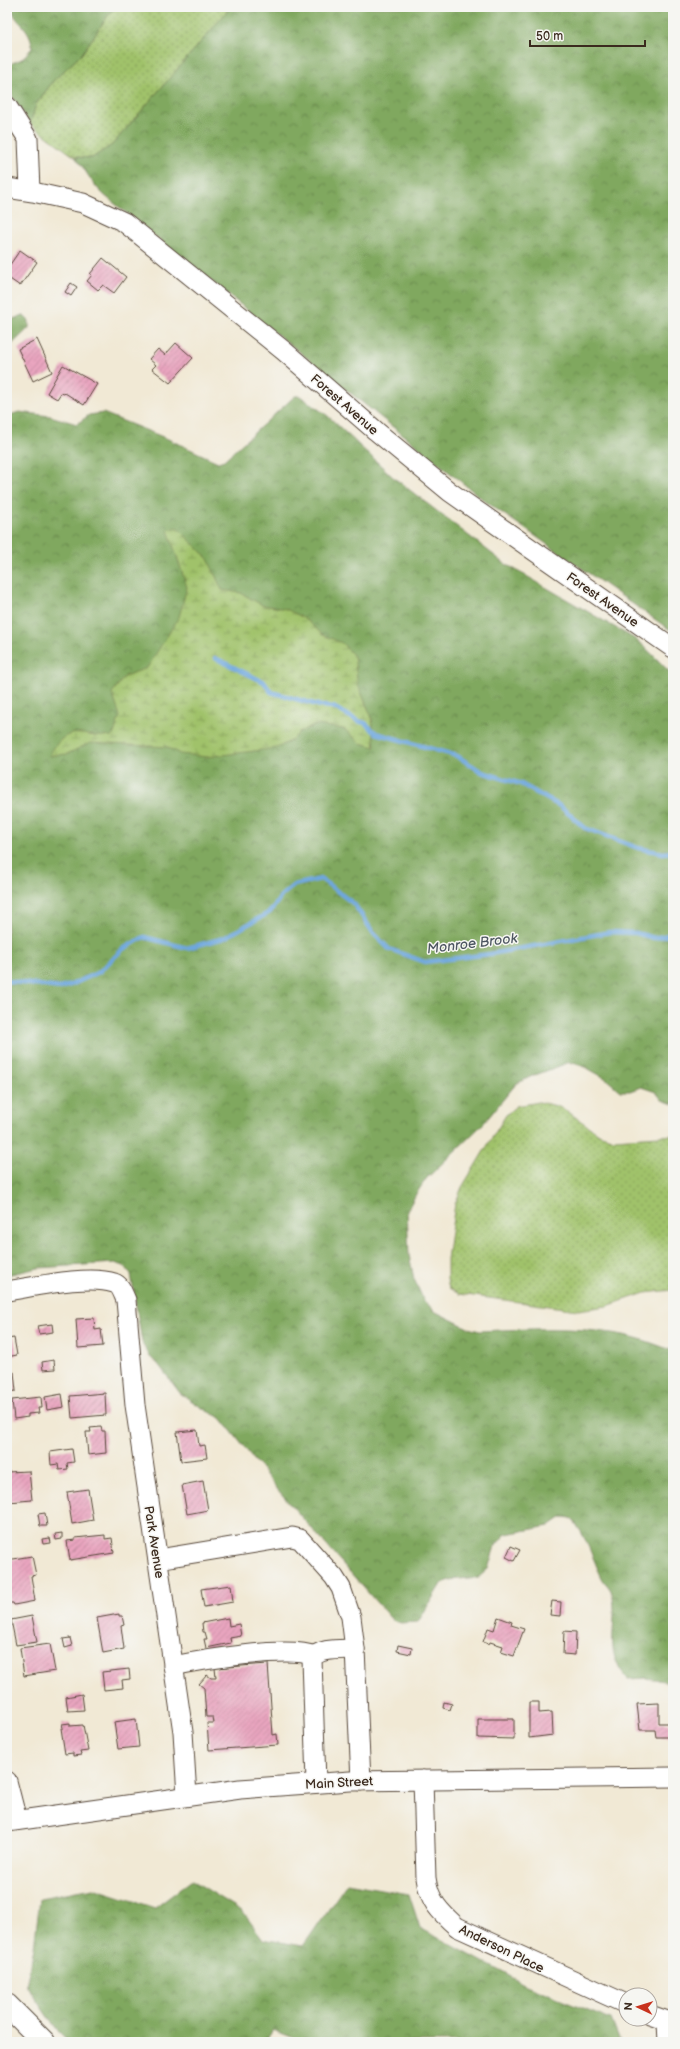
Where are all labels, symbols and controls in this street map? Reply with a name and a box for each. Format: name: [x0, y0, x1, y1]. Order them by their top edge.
scale bar: [530, 22, 645, 48]
text: 50 m: [536, 29, 563, 44]
street label: Forest Avenue: [307, 371, 382, 439]
street label: Forest Avenue: [563, 569, 642, 631]
water label: Monroe Brook: [426, 929, 519, 957]
street label: Park Avenue: [140, 1505, 168, 1580]
street label: Main Street: [305, 1773, 373, 1793]
street label: Anderson Place: [456, 1921, 547, 1977]
north arrow: [618, 1987, 658, 2027]
text: N: [622, 2002, 635, 2011]

